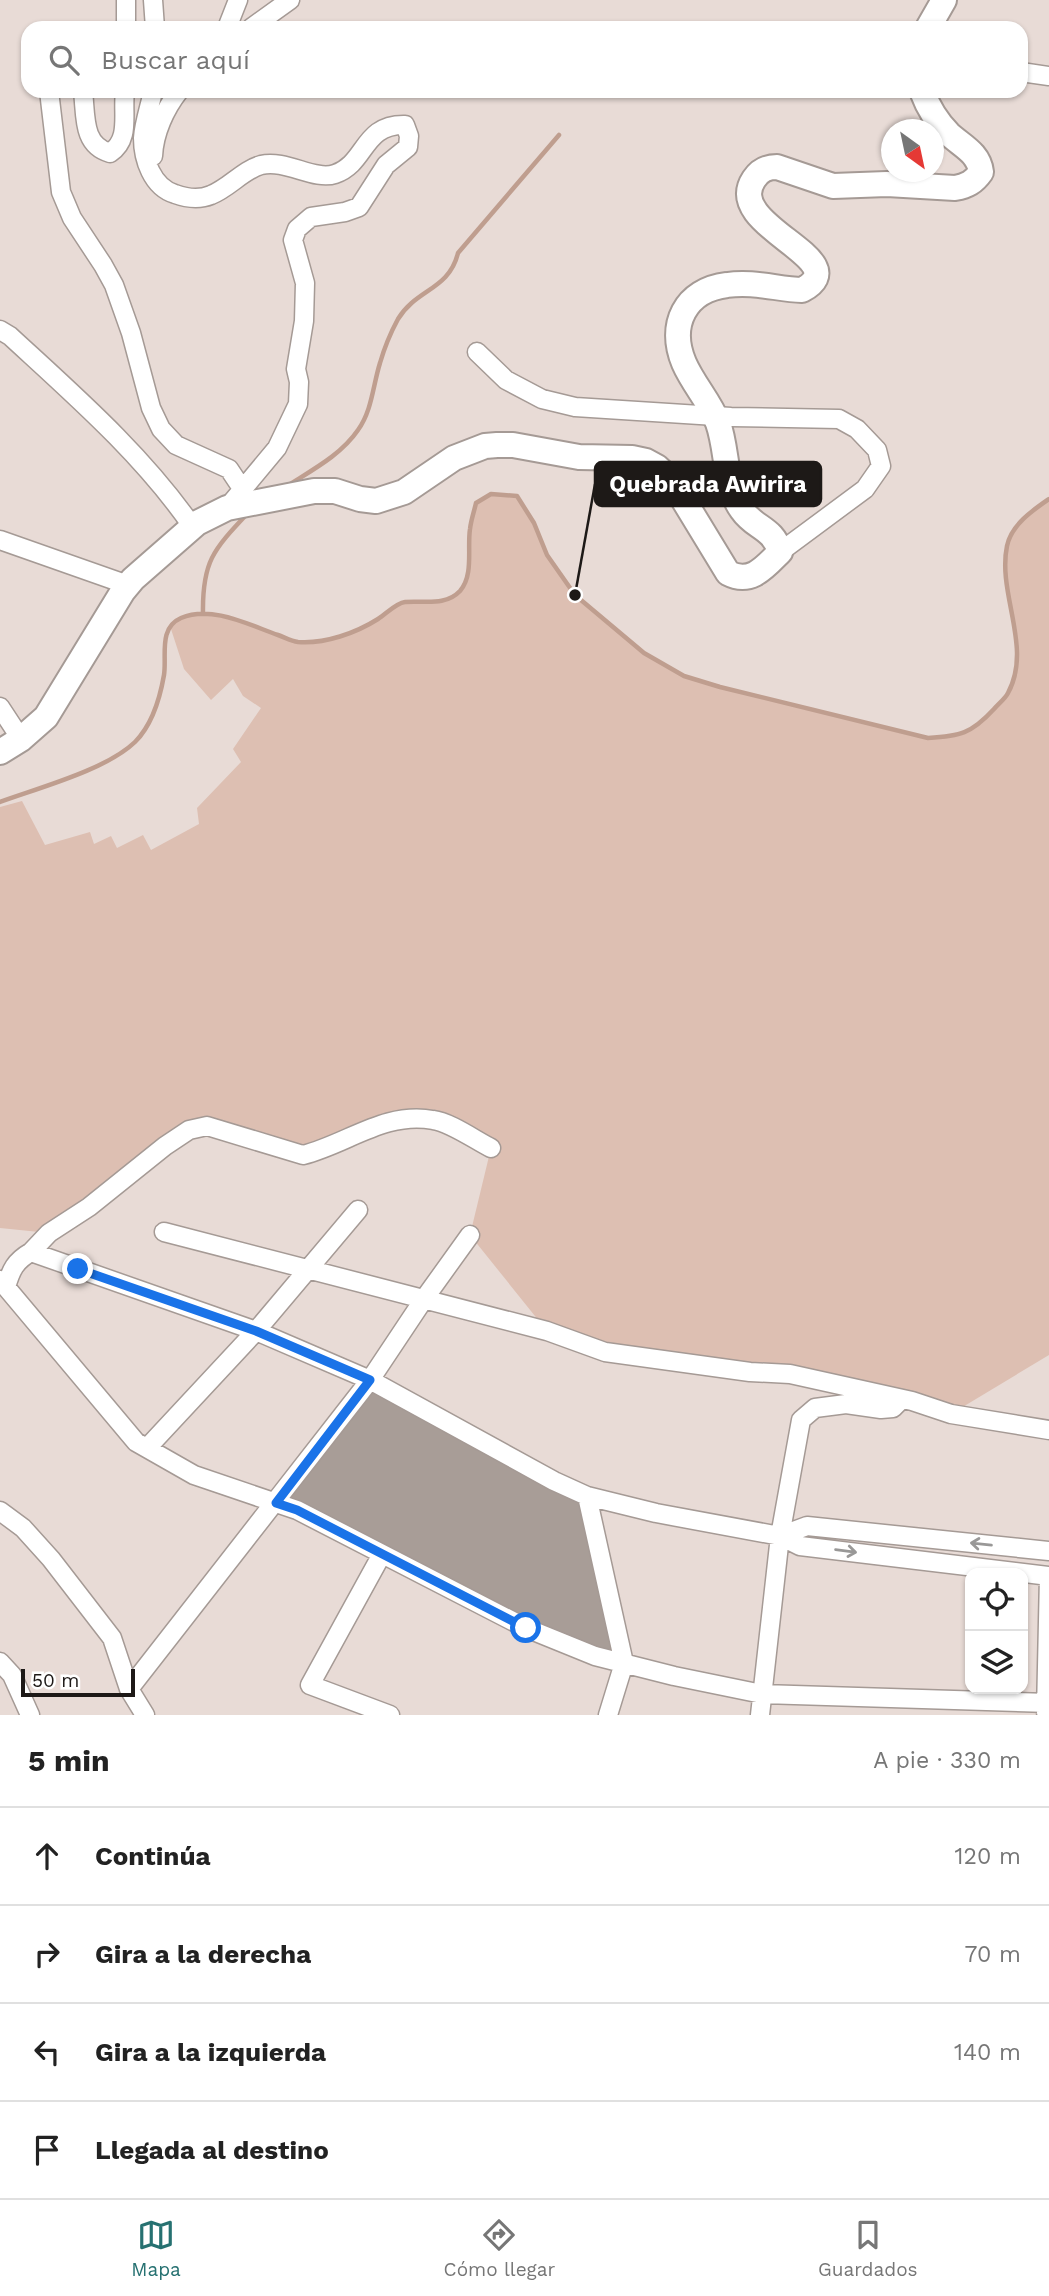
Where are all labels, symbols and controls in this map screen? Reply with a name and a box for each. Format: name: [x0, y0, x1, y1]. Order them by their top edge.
search box: [21, 21, 1028, 98]
icon: search: [45, 41, 83, 79]
text: Buscar aquí: [101, 45, 250, 75]
north arrow: [881, 119, 944, 182]
callout: Quebrada Awirira: [595, 462, 821, 506]
text: Quebrada Awirira: [609, 471, 807, 498]
route end: [62, 1253, 93, 1284]
one-way arrow: [970, 1538, 993, 1551]
one-way arrow: [834, 1545, 857, 1558]
map controls: [965, 1568, 1028, 1694]
button: locate: [965, 1568, 1028, 1631]
route start: [510, 1612, 541, 1643]
button: layers: [965, 1631, 1028, 1694]
scale bar: [21, 1666, 135, 1698]
text: 50 m: [32, 1669, 79, 1692]
text: 5 min: [28, 1743, 110, 1778]
text: A pie · 330 m: [873, 1747, 1021, 1774]
icon: ahead: [28, 1837, 66, 1875]
text: Continúa: [95, 1841, 211, 1871]
text: 120 m: [955, 1843, 1021, 1870]
icon: right: [28, 1935, 66, 1973]
text: Gira a la derecha: [95, 1939, 311, 1969]
text: 70 m: [964, 1941, 1021, 1968]
icon: left: [28, 2033, 66, 2071]
text: Gira a la izquierda: [95, 2037, 326, 2067]
text: 140 m: [954, 2039, 1021, 2066]
icon: arrive: [28, 2131, 66, 2169]
text: Llegada al destino: [95, 2135, 329, 2165]
tab: Mapa: [131, 2216, 181, 2281]
tab: Cómo llegar: [444, 2216, 555, 2281]
tab: Guardados: [818, 2216, 918, 2281]

